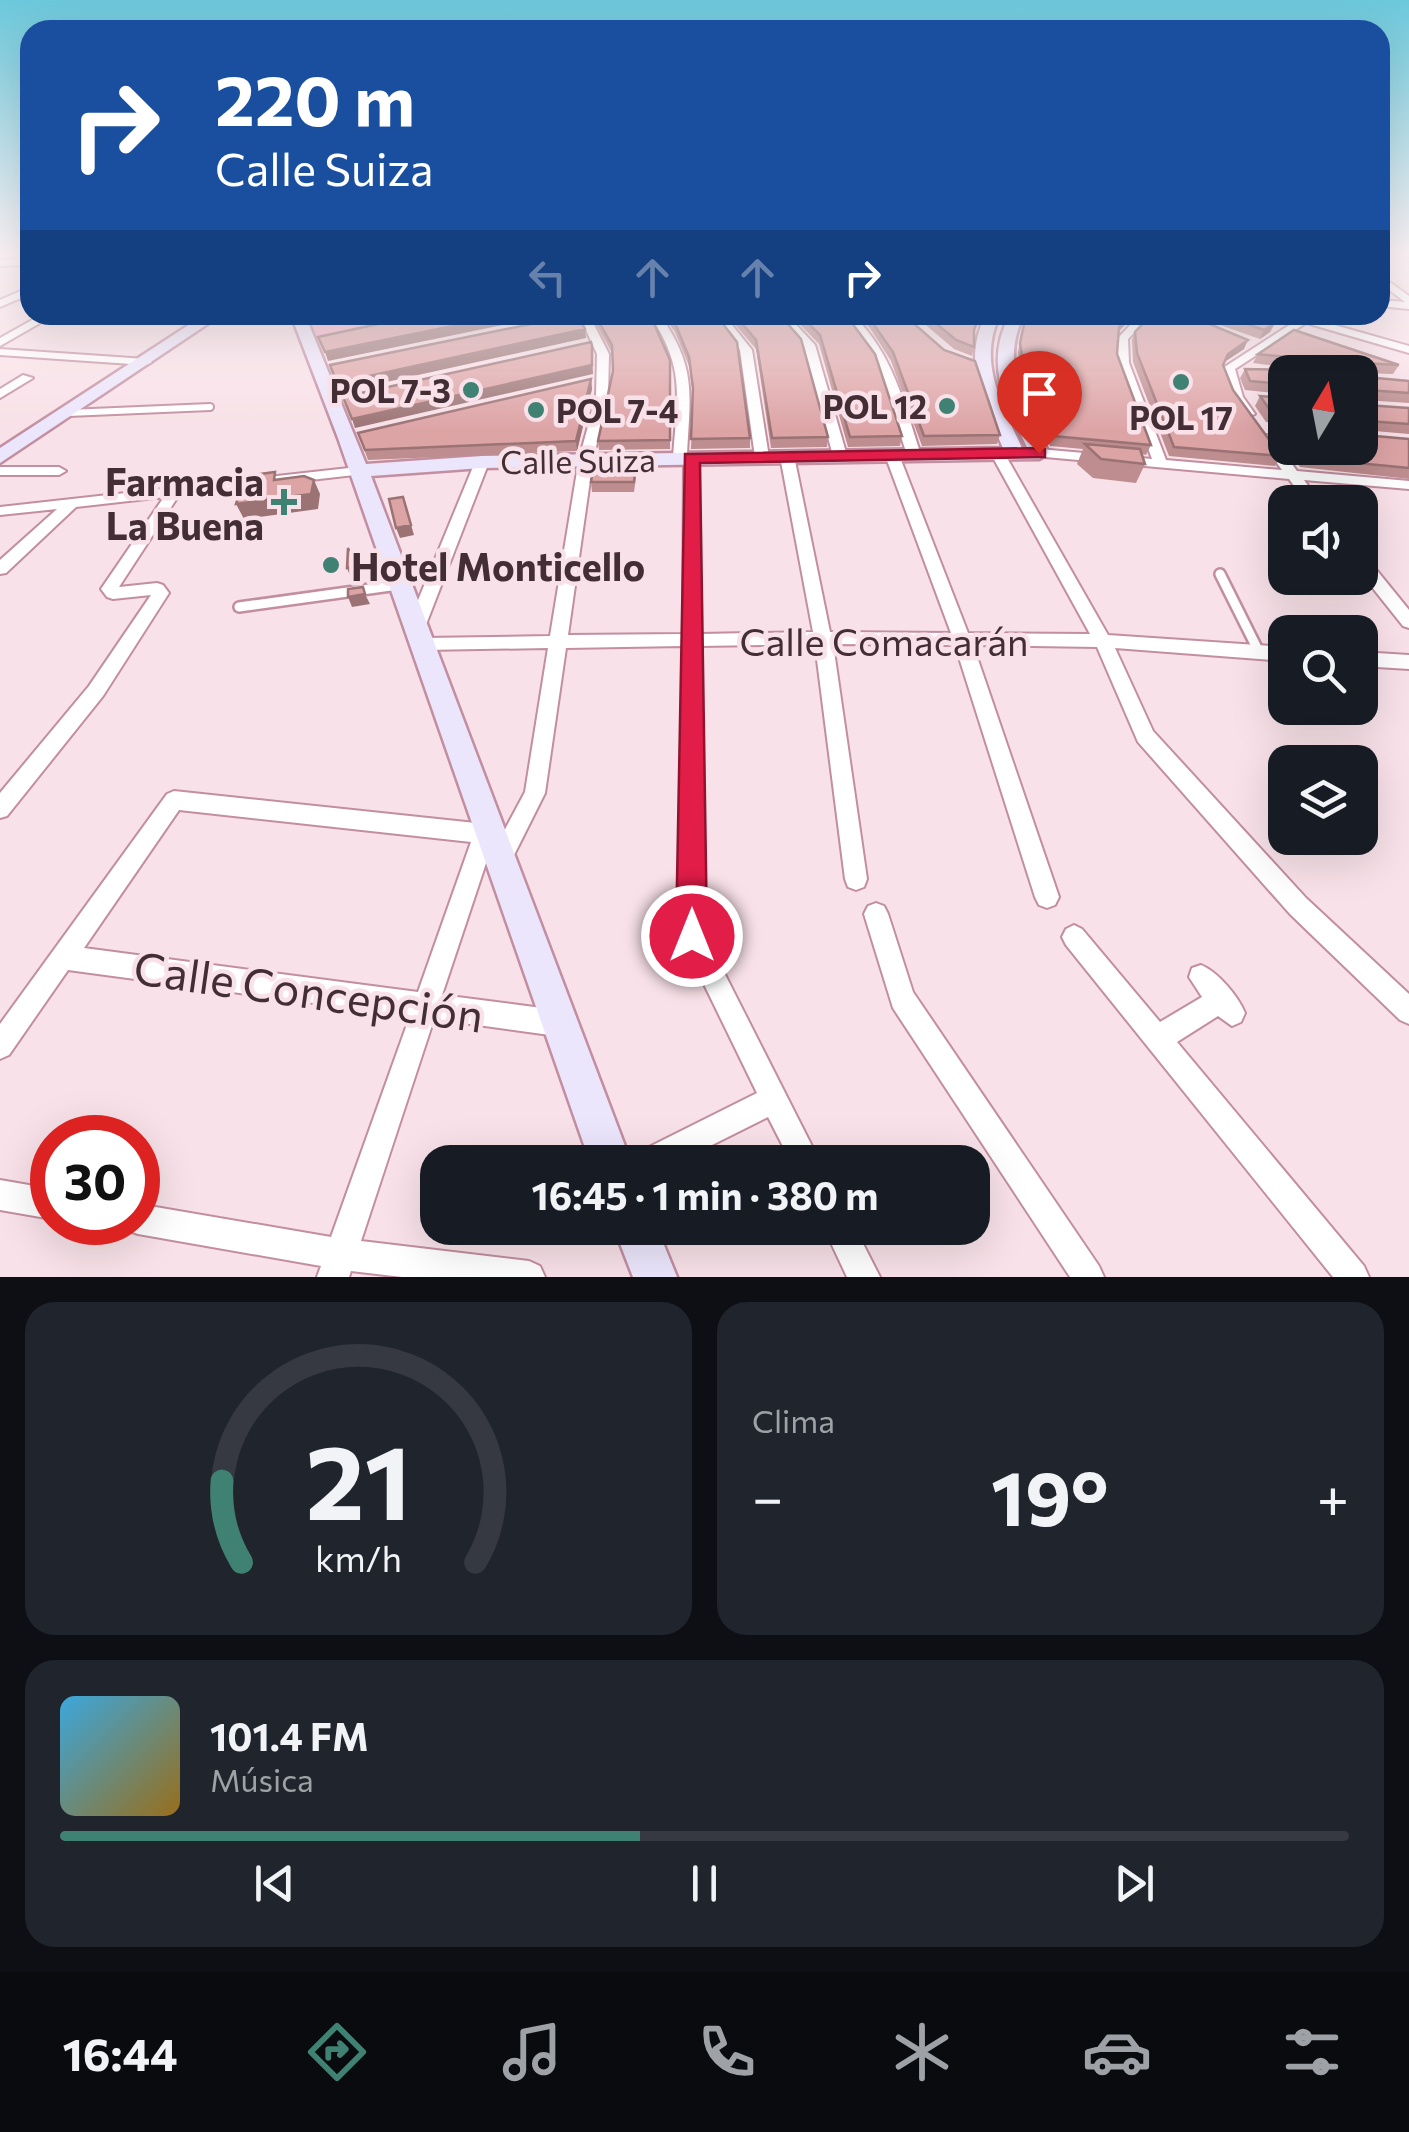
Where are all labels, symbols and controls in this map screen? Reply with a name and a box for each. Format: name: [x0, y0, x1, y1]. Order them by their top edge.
text: 220 m: [215, 55, 415, 140]
icon: right: [50, 60, 180, 190]
text: Calle Suiza: [215, 140, 434, 195]
icon: left: [520, 250, 575, 305]
icon: ahead: [625, 250, 680, 305]
icon: ahead: [730, 250, 785, 305]
icon: right: [835, 250, 890, 305]
pin: [997, 351, 1082, 454]
north arrow: [1268, 355, 1378, 465]
map controls: [1268, 355, 1378, 855]
icon: arrive: [1012, 366, 1067, 421]
place label: POL 7-3: [330, 370, 451, 410]
marker: POL 17: [1170, 371, 1192, 393]
marker: POL 7-3: [460, 379, 482, 401]
place label: POL 12: [823, 386, 927, 426]
place label: POL 7-4: [556, 390, 678, 430]
marker: POL 12: [936, 395, 958, 417]
place label: POL 17: [1129, 397, 1233, 437]
marker: POL 7-4: [525, 399, 547, 421]
street label: Calle Suiza: [500, 439, 656, 481]
place label: Farmacia La Buena: [105, 457, 264, 548]
button: sound: [1268, 485, 1378, 595]
marker: Farmacia La Buena: [273, 491, 295, 513]
place label: Hotel Monticello: [351, 542, 645, 589]
marker: Hotel Monticello: [320, 554, 342, 576]
button: search: [1268, 615, 1378, 725]
street label: Calle Comacarán: [739, 617, 1029, 664]
button: layers: [1268, 745, 1378, 855]
position arrow: [640, 884, 744, 988]
street label: Calle Concepción: [131, 938, 487, 1042]
speed limit sign: 30: [30, 1115, 160, 1245]
text: 16:45 · 1 min · 380 m: [532, 1171, 878, 1218]
text: Clima: [752, 1400, 835, 1440]
text: 21: [305, 1414, 412, 1541]
text: 19°: [991, 1450, 1109, 1541]
text: −: [752, 1462, 783, 1529]
text: +: [1317, 1462, 1349, 1529]
text: km/h: [315, 1536, 402, 1579]
text: 101.4 FM: [210, 1712, 369, 1759]
text: Música: [210, 1759, 314, 1799]
icon: previous: [247, 1856, 302, 1911]
icon: pause: [677, 1856, 732, 1911]
icon: next: [1107, 1856, 1162, 1911]
icon: directions: [302, 2017, 372, 2087]
icon: music: [497, 2017, 567, 2087]
icon: phone: [692, 2017, 762, 2087]
icon: climate: [887, 2017, 957, 2087]
icon: car: [1082, 2017, 1152, 2087]
icon: filters: [1277, 2017, 1347, 2087]
text: 16:44: [62, 2025, 178, 2080]

